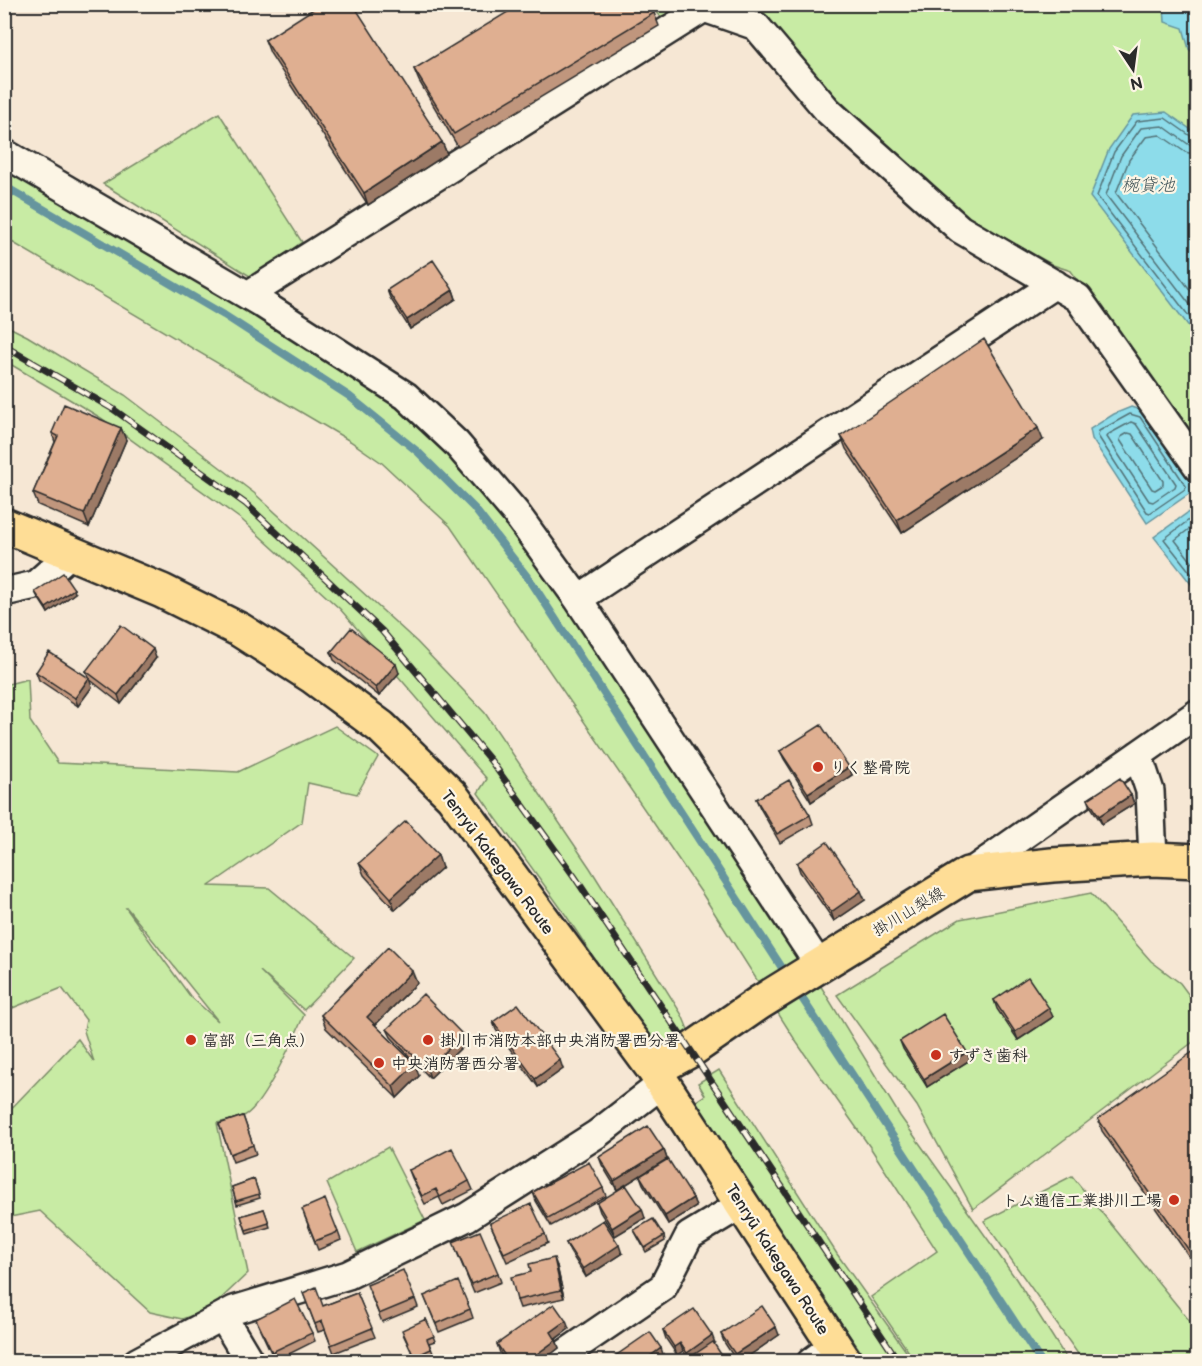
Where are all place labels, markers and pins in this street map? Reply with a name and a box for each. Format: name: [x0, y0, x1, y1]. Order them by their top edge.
place label: りく整骨院: [830, 759, 910, 778]
marker: りく整骨院: [811, 760, 825, 774]
place label: 富部（三角点）: [203, 1032, 315, 1051]
place label: 掛川市消防本部中央消防署西分署: [440, 1032, 680, 1051]
marker: 富部（三角点）: [184, 1033, 198, 1047]
marker: 掛川市消防本部中央消防署西分署: [421, 1033, 435, 1047]
place label: すずき歯科: [948, 1047, 1028, 1066]
marker: すずき歯科: [929, 1048, 943, 1062]
place label: 中央消防署西分署: [391, 1055, 519, 1074]
marker: 中央消防署西分署: [372, 1056, 386, 1070]
place label: トム通信工業掛川工場: [1002, 1192, 1162, 1211]
marker: トム通信工業掛川工場: [1167, 1193, 1181, 1207]

